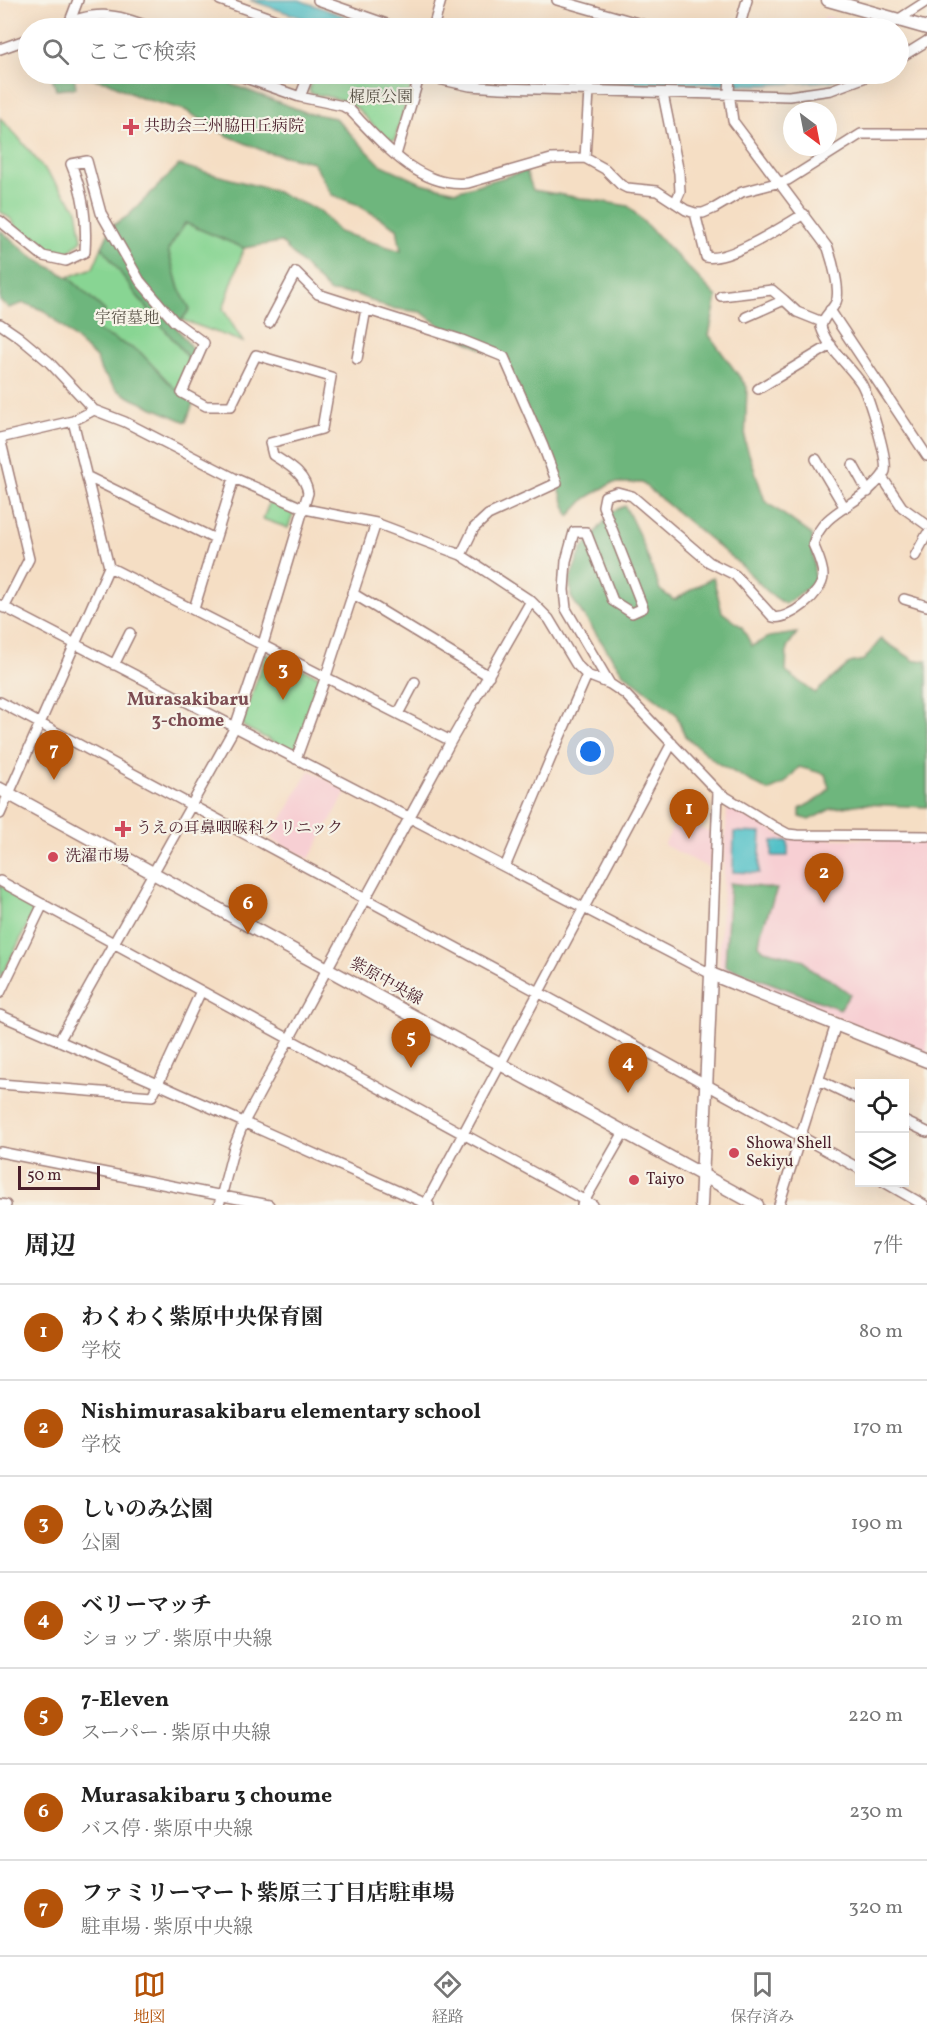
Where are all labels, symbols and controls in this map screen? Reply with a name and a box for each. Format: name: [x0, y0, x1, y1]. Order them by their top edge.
search box: [18, 18, 909, 84]
icon: search: [39, 35, 72, 68]
text: ここで検索: [87, 38, 197, 69]
park label: 梶原公園: [349, 87, 413, 109]
north arrow: [783, 102, 837, 156]
place label: 共助会三州脇田丘病院: [144, 116, 304, 138]
marker: 共助会三州脇田丘病院: [122, 118, 140, 136]
park label: 宇宿墓地: [95, 308, 159, 330]
pin: 3: [264, 650, 302, 700]
district label: Murasakibaru 3-chome: [127, 688, 249, 734]
pin: 7: [34, 730, 74, 780]
your location: [576, 737, 605, 766]
pin: 1: [670, 790, 708, 839]
place label: うえの耳鼻咽喉科クリニック: [136, 818, 343, 840]
marker: うえの耳鼻咽喉科クリニック: [114, 820, 132, 838]
place label: 洗濯市場: [65, 846, 129, 868]
marker: 洗濯市場: [46, 850, 60, 864]
pin: 2: [804, 854, 844, 903]
pin: 6: [228, 884, 268, 934]
street label: 紫原中央線: [346, 953, 426, 1011]
pin: 5: [392, 1018, 430, 1068]
pin: 4: [608, 1044, 648, 1093]
map controls: [855, 1079, 909, 1187]
button: locate: [855, 1079, 909, 1133]
place label: Showa Shell Sekiyu: [746, 1133, 832, 1173]
button: layers: [855, 1133, 909, 1187]
marker: Showa Shell Sekiyu: [727, 1146, 741, 1160]
scale bar: [18, 1163, 100, 1190]
text: 50 m: [27, 1165, 61, 1187]
place label: Taiyo: [646, 1169, 684, 1191]
marker: Taiyo: [627, 1173, 641, 1187]
text: 周辺: [24, 1229, 76, 1265]
text: 7件: [873, 1232, 903, 1260]
text: わくわく紫原中央保育園: [81, 1303, 323, 1334]
text: 1: [39, 1318, 48, 1346]
text: 80 m: [859, 1318, 903, 1346]
text: 学校: [81, 1338, 121, 1366]
text: Nishimurasakibaru elementary school: [81, 1397, 481, 1428]
text: 2: [38, 1414, 49, 1442]
text: 170 m: [853, 1414, 903, 1442]
text: 学校: [81, 1432, 121, 1460]
text: しいのみ公園: [81, 1495, 213, 1526]
text: 3: [38, 1510, 49, 1538]
text: 190 m: [851, 1510, 903, 1538]
text: 公園: [81, 1530, 121, 1558]
text: ベリーマッチ: [81, 1591, 212, 1622]
text: 4: [37, 1606, 50, 1634]
text: 210 m: [851, 1606, 903, 1634]
text: ショップ · 紫原中央線: [81, 1626, 273, 1654]
text: 7-Eleven: [81, 1685, 169, 1716]
text: 5: [39, 1702, 48, 1730]
text: 220 m: [848, 1702, 903, 1730]
text: スーパー · 紫原中央線: [81, 1720, 271, 1748]
text: Murasakibaru 3 choume: [81, 1781, 332, 1812]
text: 6: [38, 1798, 49, 1826]
text: 230 m: [849, 1798, 903, 1826]
text: バス停 · 紫原中央線: [81, 1816, 253, 1844]
text: ファミリーマート紫原三丁目店駐車場: [81, 1879, 455, 1910]
text: 7: [39, 1894, 48, 1922]
text: 320 m: [848, 1894, 903, 1922]
text: 駐車場 · 紫原中央線: [81, 1914, 253, 1942]
tab: 地図: [133, 1968, 166, 2029]
tab: 経路: [431, 1968, 464, 2029]
tab: 保存済み: [730, 1968, 794, 2029]

